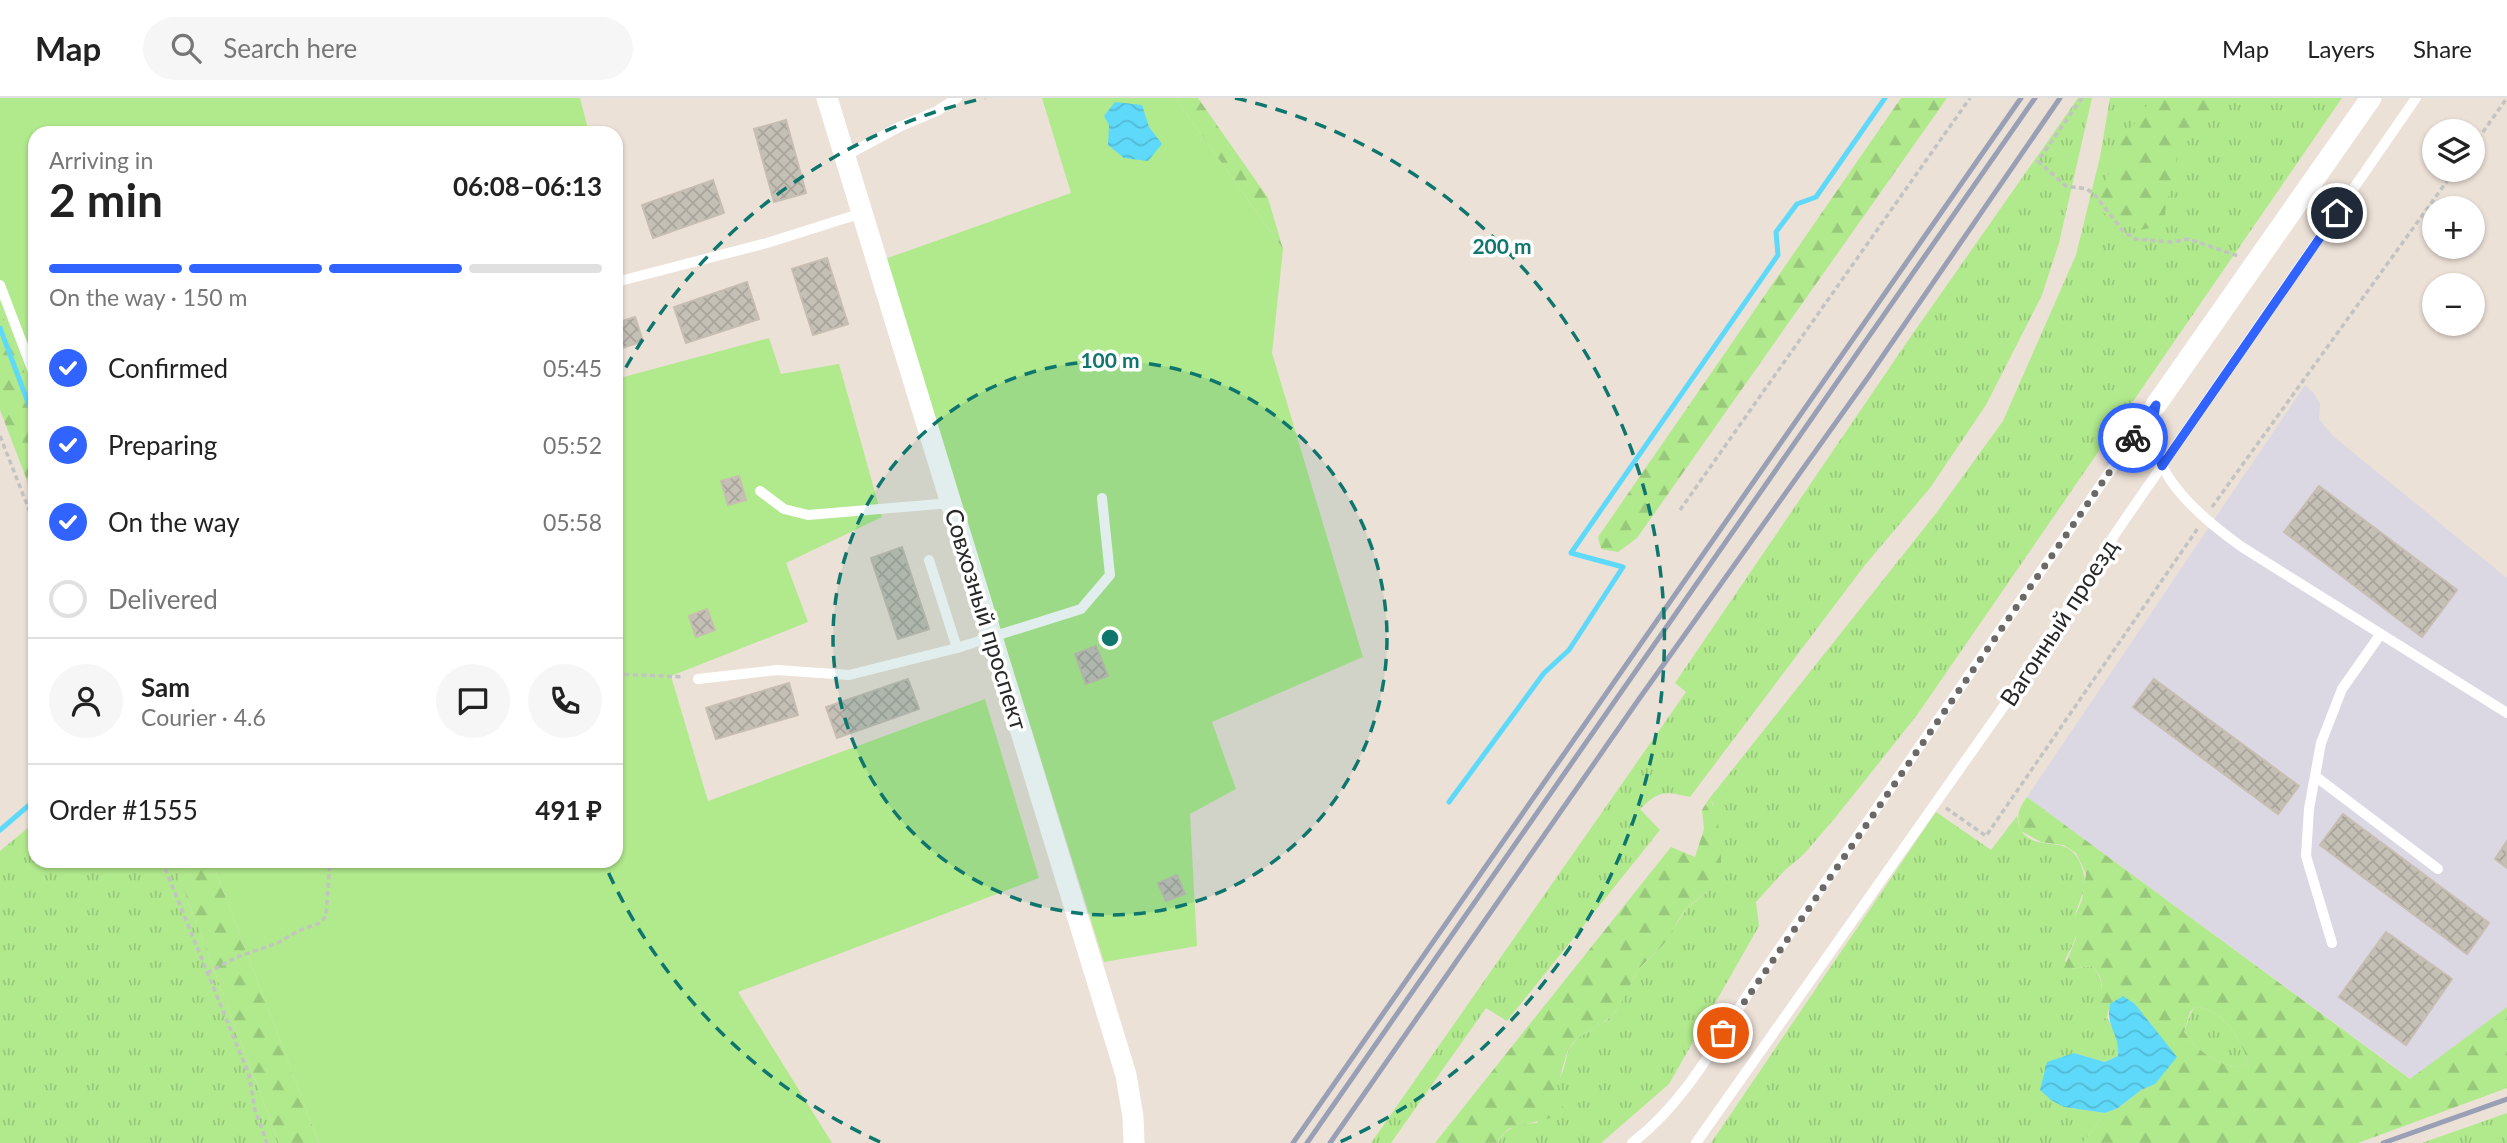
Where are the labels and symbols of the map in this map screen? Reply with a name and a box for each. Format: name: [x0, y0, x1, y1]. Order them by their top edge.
pin: [2307, 183, 2367, 243]
text: 200 m: [1472, 233, 1532, 258]
text: 100 m: [1080, 347, 1140, 372]
courier: [2098, 403, 2168, 473]
street label: Совхозный проспект: [939, 505, 1035, 733]
street label: Вагонный проезд: [1993, 533, 2123, 711]
centre of rings: [1098, 626, 1122, 650]
pin: [1693, 1003, 1753, 1063]

